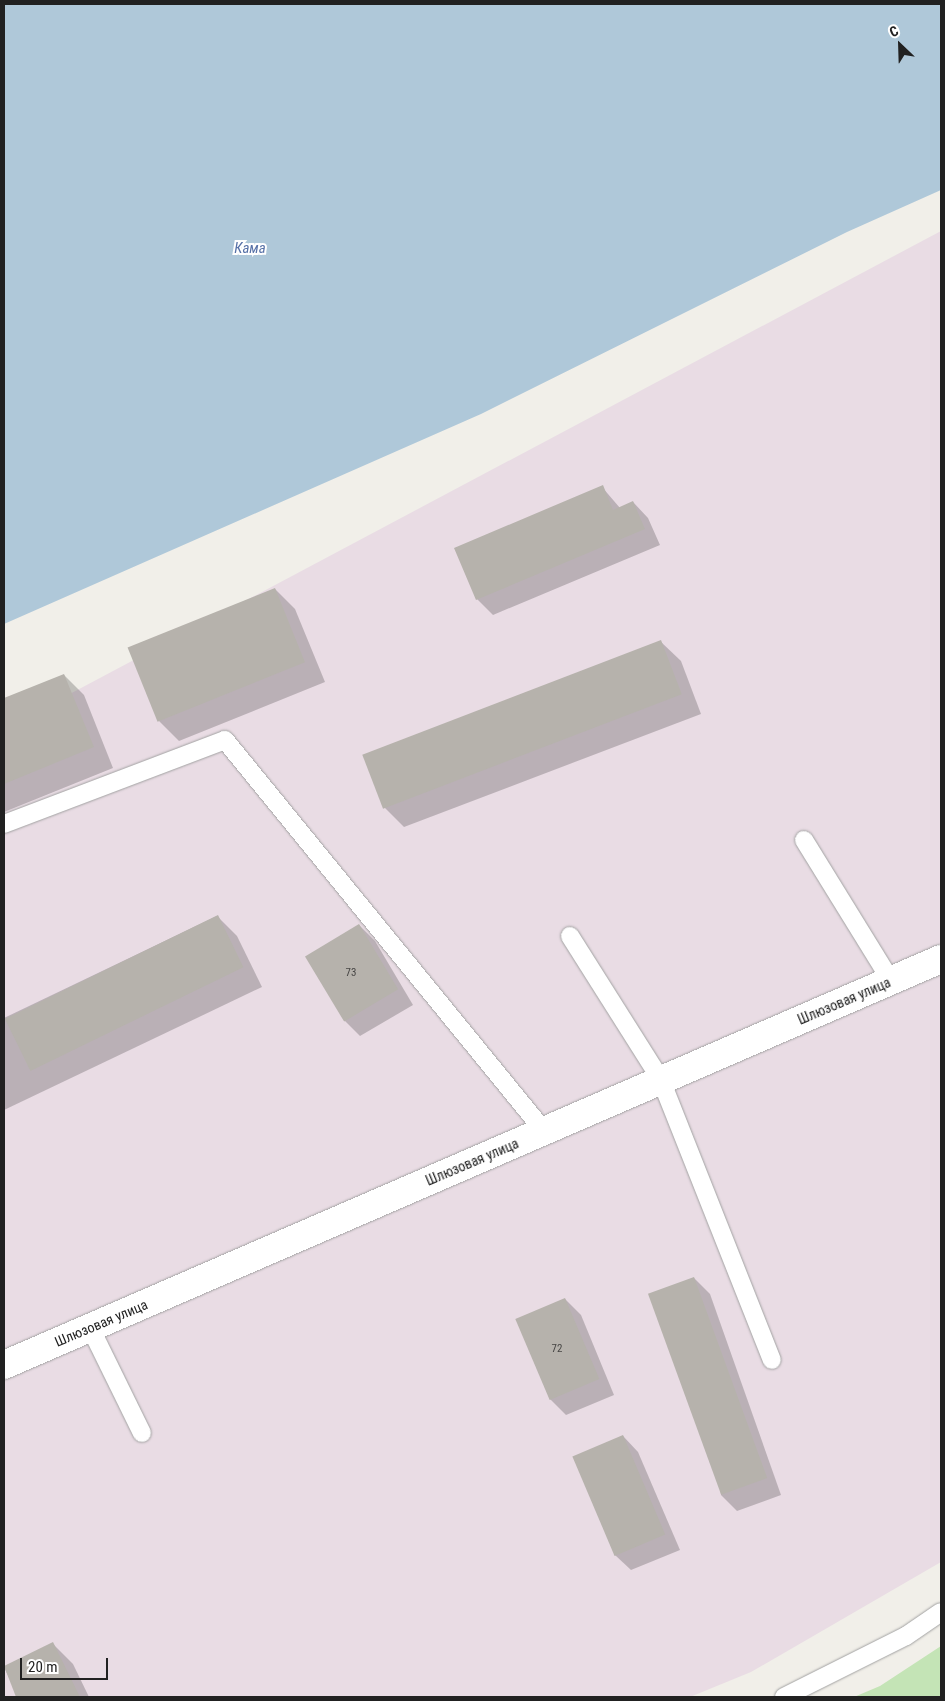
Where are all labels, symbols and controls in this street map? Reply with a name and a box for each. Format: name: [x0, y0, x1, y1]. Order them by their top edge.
north arrow: [875, 20, 925, 70]
text: С: [887, 22, 901, 40]
water label: Кама: [234, 240, 266, 258]
house number: 73: [346, 966, 356, 980]
street label: Шлюзовая улица: [795, 974, 893, 1028]
street label: Шлюзовая улица: [423, 1135, 521, 1189]
street label: Шлюзовая улица: [52, 1296, 150, 1350]
house number: 72: [552, 1342, 562, 1356]
scale bar: [22, 1648, 110, 1680]
text: 20 m: [28, 1658, 58, 1676]

